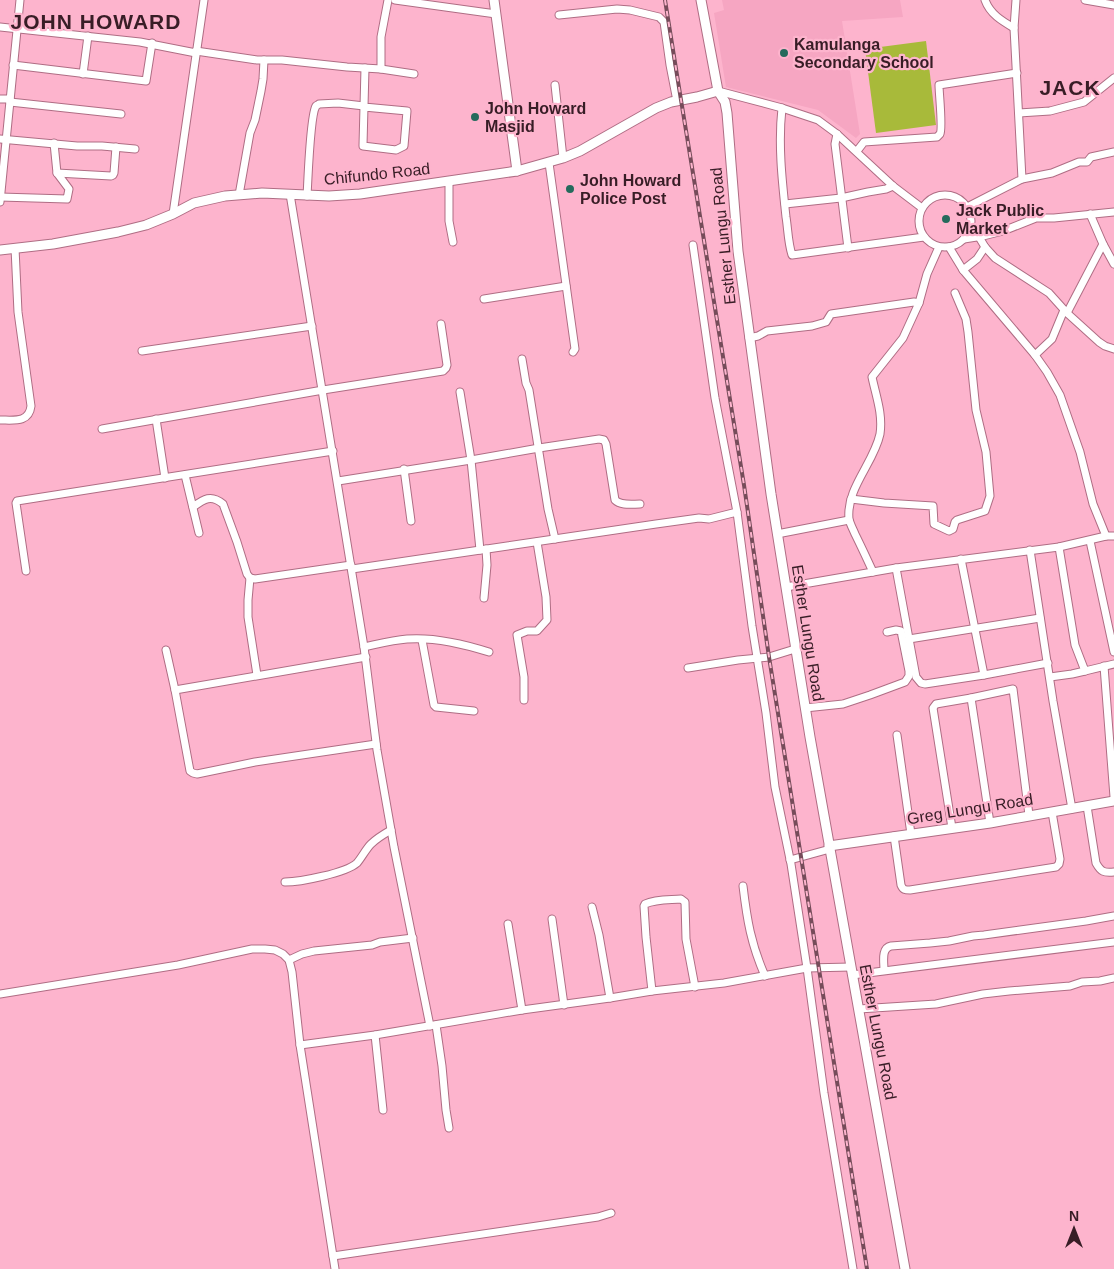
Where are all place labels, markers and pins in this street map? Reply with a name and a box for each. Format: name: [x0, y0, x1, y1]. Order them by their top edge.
place label: Kamulanga Secondary School: [794, 36, 934, 71]
marker: Kamulanga Secondary School: [778, 47, 790, 59]
place label: John Howard Masjid: [485, 100, 586, 135]
marker: John Howard Masjid: [469, 111, 481, 123]
place label: John Howard Police Post: [580, 172, 681, 207]
marker: John Howard Police Post: [564, 183, 576, 195]
place label: Jack Public Market: [956, 202, 1044, 237]
marker: Jack Public Market: [940, 213, 952, 225]

